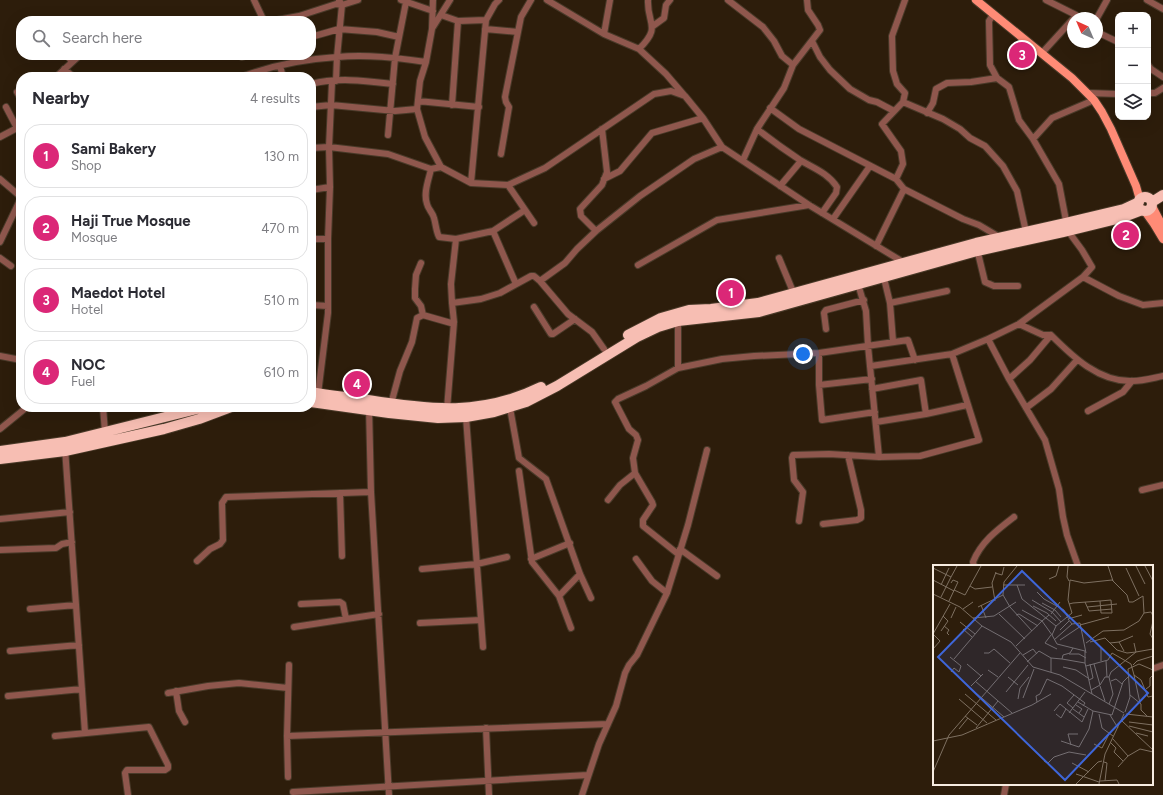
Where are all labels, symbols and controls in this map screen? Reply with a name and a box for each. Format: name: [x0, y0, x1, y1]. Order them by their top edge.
north arrow: [1067, 12, 1103, 48]
map controls: [1115, 12, 1151, 120]
button: +: [1115, 12, 1151, 48]
search box: [16, 16, 316, 60]
icon: search: [30, 27, 52, 49]
text: Search here: [62, 29, 142, 47]
pin: 3: [1009, 40, 1035, 70]
button: −: [1115, 48, 1151, 84]
button: layers: [1115, 84, 1151, 120]
text: Nearby: [32, 88, 90, 108]
text: 4 results: [250, 91, 300, 106]
text: Sami Bakery: [71, 140, 156, 158]
text: 1: [43, 149, 49, 164]
text: 130 m: [264, 149, 299, 164]
text: Shop: [71, 158, 101, 173]
text: Haji True Mosque: [71, 212, 191, 230]
pin: 2: [1113, 220, 1139, 250]
text: 2: [42, 221, 50, 236]
text: 470 m: [261, 221, 299, 236]
text: Mosque: [71, 230, 117, 245]
pin: 1: [718, 278, 744, 308]
text: Maedot Hotel: [71, 284, 165, 302]
text: 3: [42, 293, 50, 308]
text: 510 m: [264, 293, 299, 308]
text: Hotel: [71, 302, 103, 317]
your location: [793, 344, 813, 364]
text: NOC: [71, 356, 105, 374]
text: 4: [42, 365, 50, 380]
text: 610 m: [264, 365, 299, 380]
pin: 4: [344, 369, 370, 399]
text: Fuel: [71, 374, 95, 389]
inset map: [933, 565, 1153, 785]

